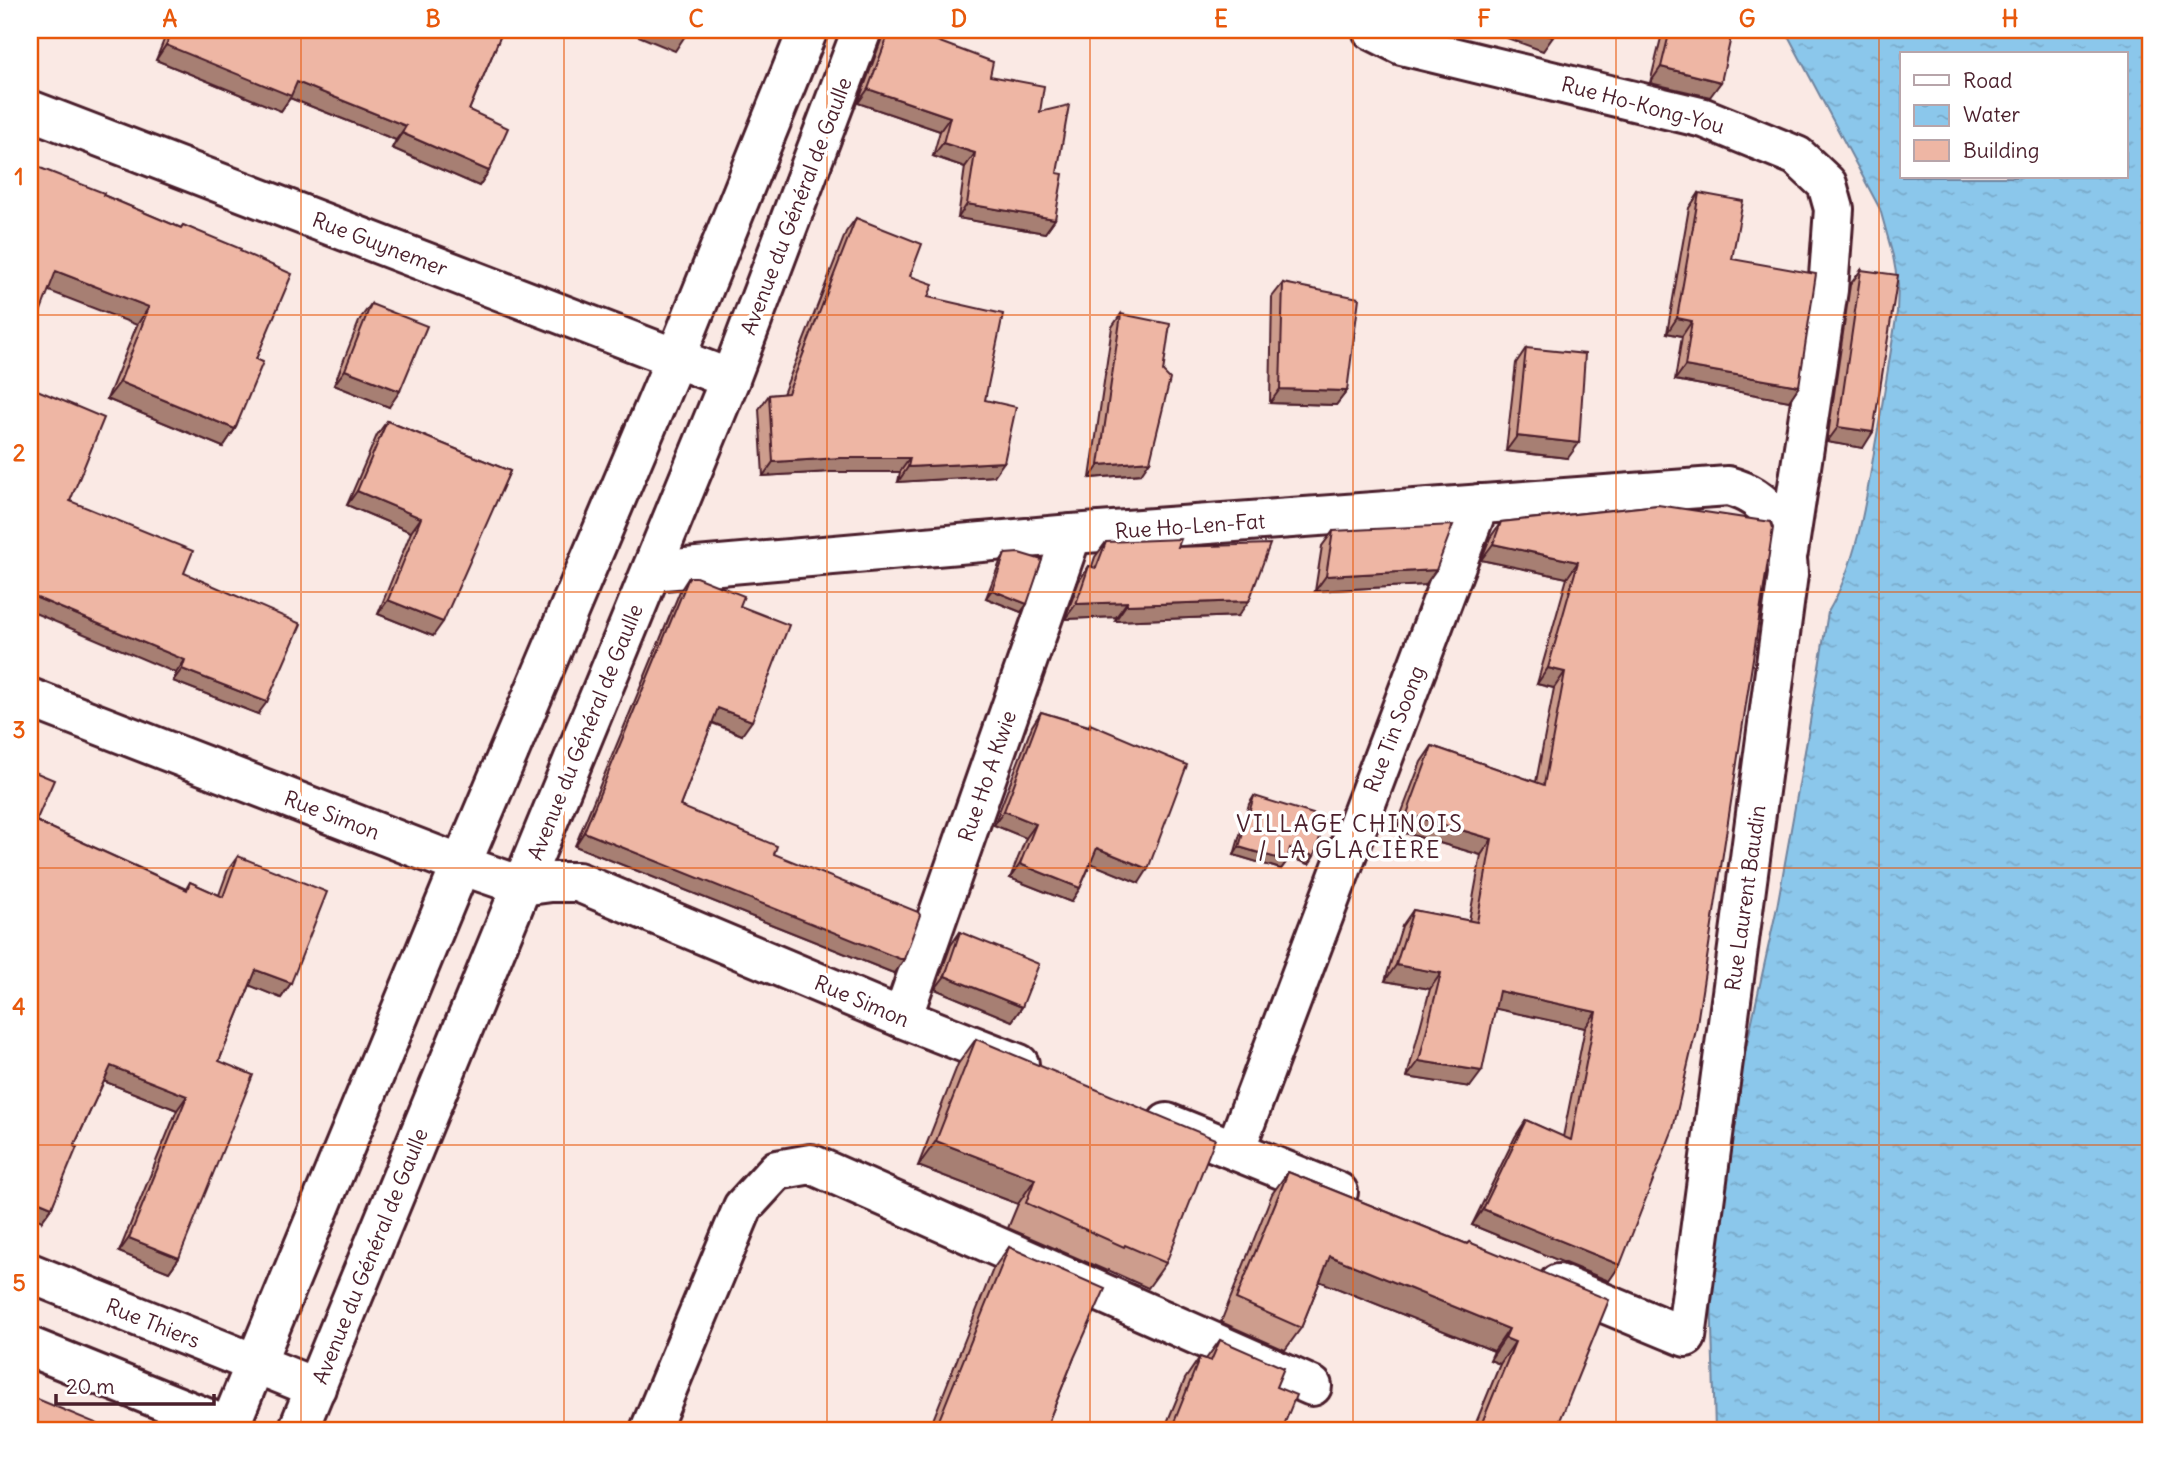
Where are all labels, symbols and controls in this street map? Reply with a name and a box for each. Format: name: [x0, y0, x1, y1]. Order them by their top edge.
text: A: [163, 4, 178, 33]
text: B: [425, 4, 441, 33]
text: C: [688, 4, 704, 33]
text: D: [951, 4, 967, 33]
text: E: [1214, 4, 1228, 33]
text: F: [1477, 4, 1491, 33]
text: G: [1739, 4, 1755, 33]
text: H: [2002, 4, 2018, 33]
legend: [1900, 52, 2128, 178]
text: Road: [1963, 67, 2012, 94]
street label: Rue Ho-Kong-You: [1558, 70, 1728, 140]
street label: Avenue du Général de Gaulle: [734, 73, 858, 339]
text: Water: [1963, 101, 2021, 128]
text: Building: [1963, 137, 2039, 164]
text: 1: [14, 162, 24, 191]
street label: Rue Guynemer: [309, 206, 452, 282]
text: 2: [13, 438, 26, 467]
street label: Rue Ho-Len-Fat: [1114, 507, 1266, 545]
street label: Avenue du Général de Gaulle: [521, 600, 649, 864]
street label: Rue Tin Soong: [1357, 662, 1431, 796]
street label: Rue Ho A Kwie: [952, 707, 1022, 845]
text: 3: [12, 715, 26, 744]
street label: Rue Simon: [280, 784, 384, 846]
street label: Rue Laurent Baudin: [1719, 803, 1771, 993]
district label: VILLAGE CHINOIS / LA GLACIÈRE: [1236, 809, 1464, 864]
street label: Rue Simon: [810, 969, 914, 1033]
text: 4: [12, 992, 26, 1021]
street label: Avenue du Général de Gaulle: [306, 1124, 434, 1388]
text: 5: [12, 1268, 26, 1297]
street label: Rue Thiers: [102, 1292, 204, 1354]
scale bar: [56, 1362, 214, 1406]
text: 20 m: [66, 1373, 115, 1400]

